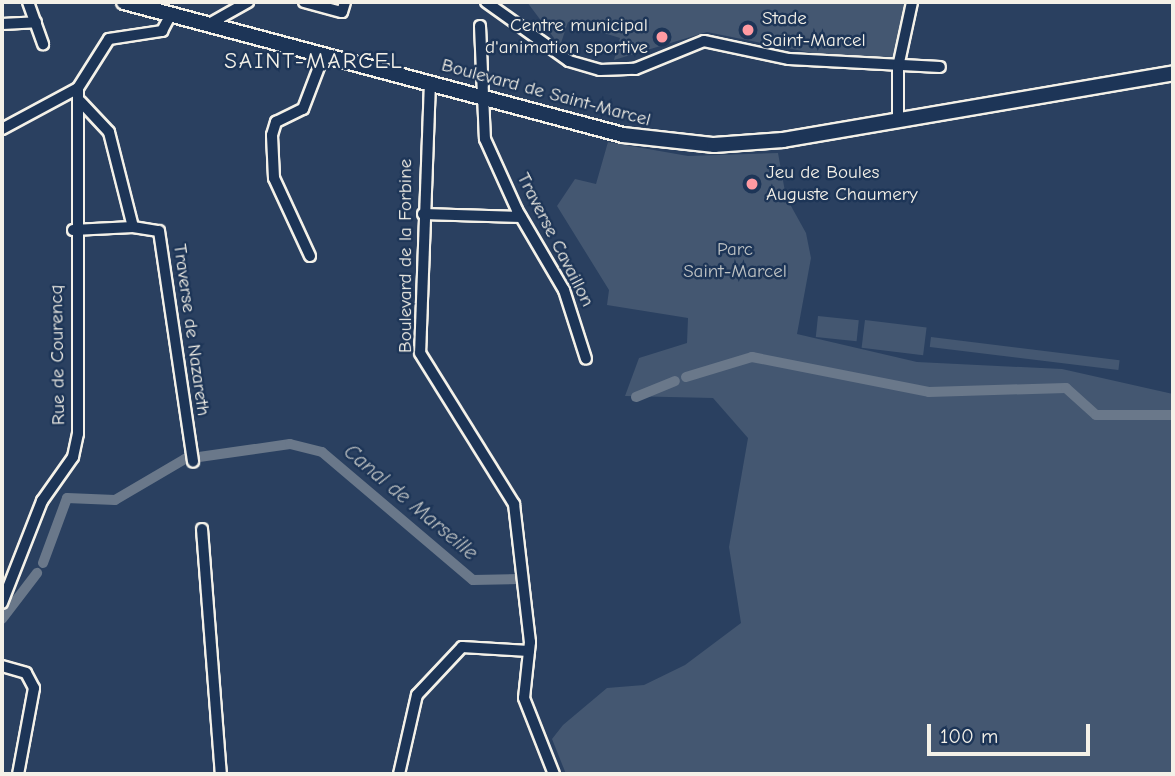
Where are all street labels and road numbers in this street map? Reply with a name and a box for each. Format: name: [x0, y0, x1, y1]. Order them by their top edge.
street label: Boulevard de Saint-Marcel: [439, 54, 653, 132]
street label: Boulevard de la Forbine: [395, 159, 417, 353]
street label: Traverse Cavaillon: [511, 169, 599, 311]
street label: Traverse de Nazareth: [168, 243, 214, 417]
street label: Rue de Courencq: [45, 285, 71, 425]

